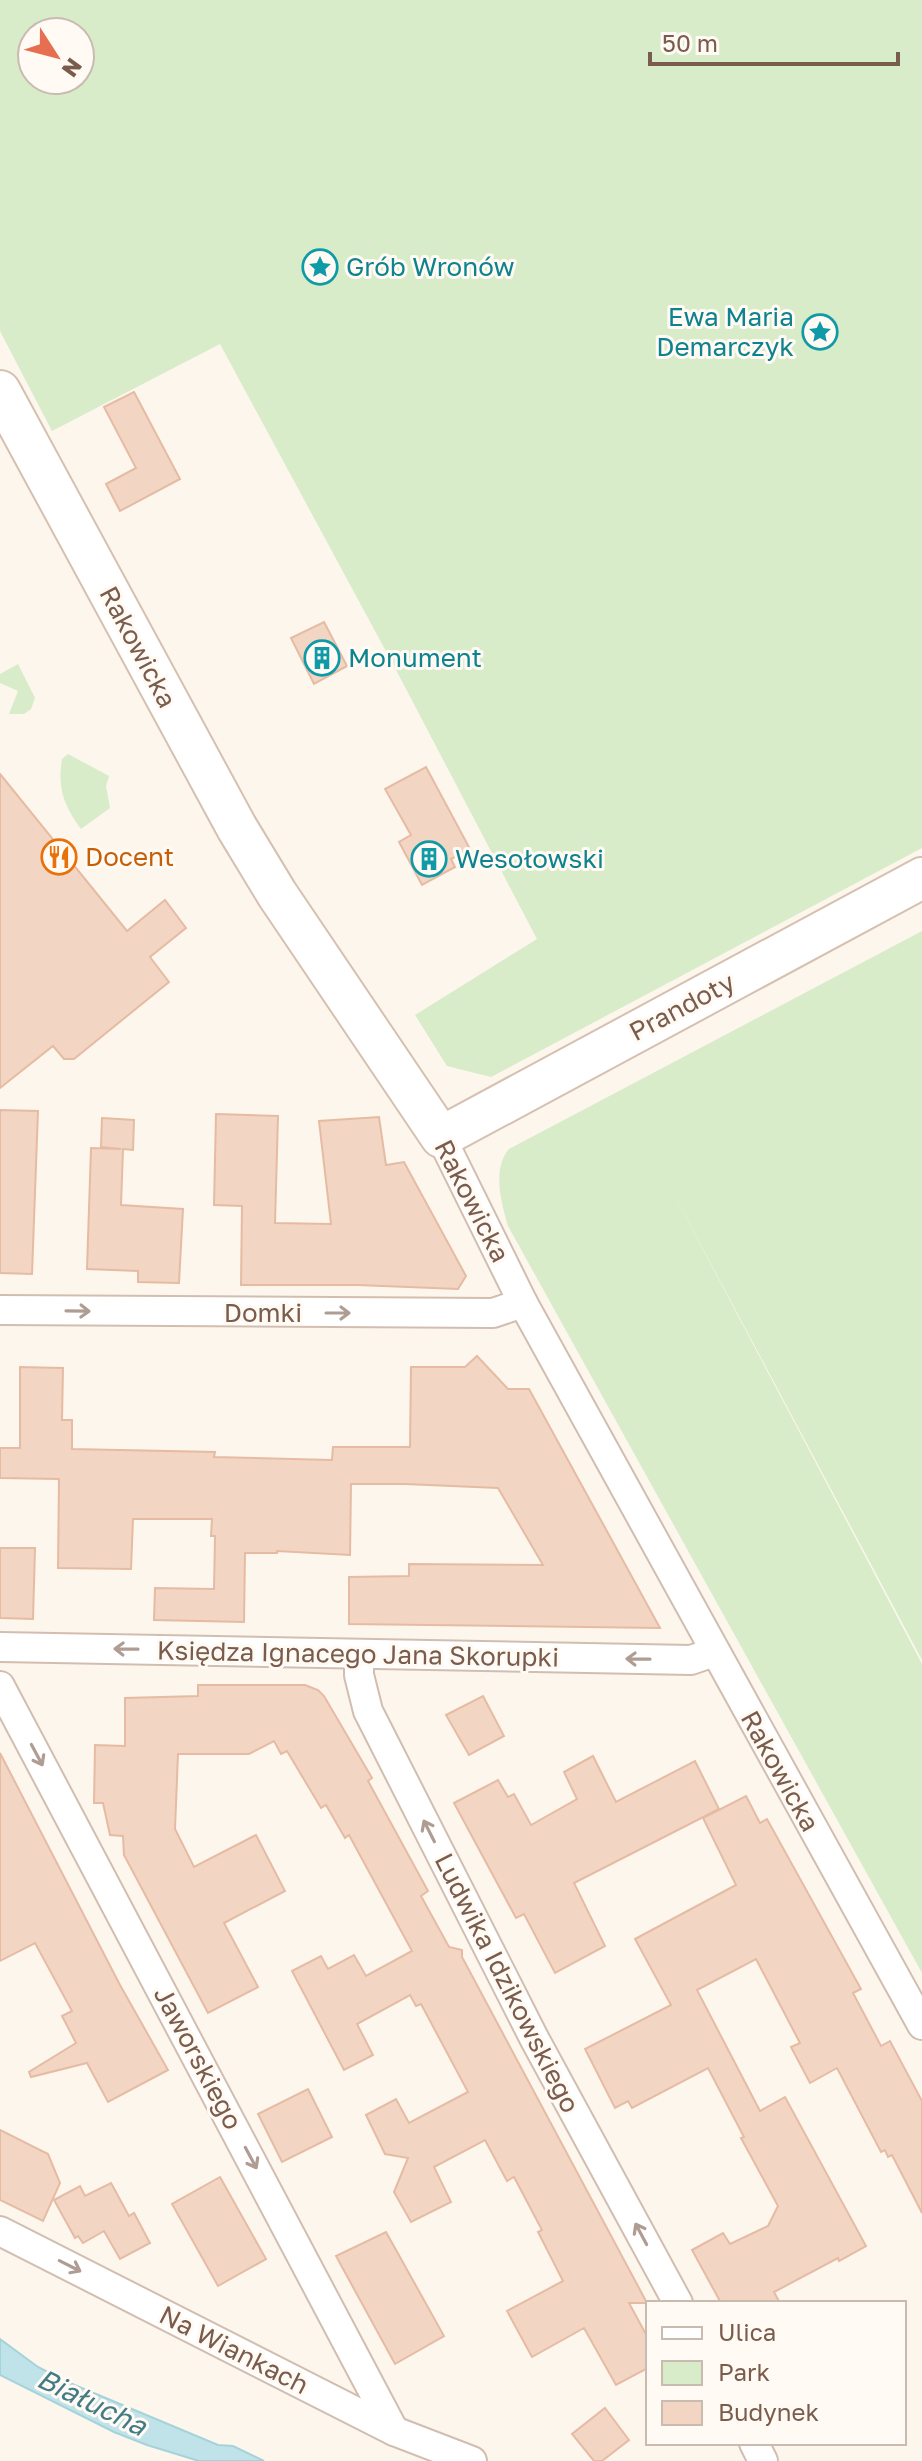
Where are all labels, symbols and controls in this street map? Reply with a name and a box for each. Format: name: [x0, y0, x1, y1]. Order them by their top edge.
north arrow: [16, 16, 96, 96]
scale bar: [650, 16, 898, 66]
text: 50 m: [662, 28, 718, 57]
text: N: [57, 53, 88, 83]
place icon: Grób Wronów: [301, 248, 339, 286]
place label: Grób Wronów: [346, 251, 515, 282]
place label: Ewa Maria Demarczyk: [656, 301, 794, 362]
place icon: Ewa Maria Demarczyk: [801, 313, 839, 351]
street label: Rakowicka: [94, 581, 183, 713]
building icon: Monument: [303, 639, 341, 677]
place label: Monument: [348, 642, 482, 673]
restaurant icon: Docent: [40, 838, 78, 876]
building icon: Wesołowski: [410, 840, 448, 878]
place label: Docent: [85, 841, 174, 872]
place label: Wesołowski: [455, 843, 604, 874]
street label: Prandoty: [624, 966, 740, 1047]
street label: Rakowicka: [428, 1135, 516, 1267]
street label: Domki: [224, 1297, 302, 1328]
one-way arrow: [64, 1303, 91, 1319]
one-way arrow: [324, 1305, 351, 1321]
street label: Księdza Ignacego Jana Skorupki: [157, 1634, 559, 1673]
one-way arrow: [113, 1642, 140, 1657]
one-way arrow: [625, 1652, 652, 1667]
street label: Rakowicka: [735, 1705, 826, 1836]
one-way arrow: [29, 1743, 45, 1766]
one-way arrow: [420, 1819, 436, 1843]
street label: Ludwika Idzikowskiego: [429, 1848, 586, 2118]
street label: Jaworskiego: [148, 1981, 249, 2135]
one-way arrow: [243, 2145, 259, 2169]
one-way arrow: [632, 2223, 648, 2247]
one-way arrow: [57, 2259, 81, 2275]
street label: Na Wiankach: [155, 2299, 314, 2400]
legend: [646, 2301, 906, 2445]
text: Ulica: [718, 2317, 776, 2346]
text: Park: [718, 2357, 770, 2386]
water label: Białucha: [32, 2361, 153, 2443]
text: Budynek: [718, 2397, 819, 2426]

